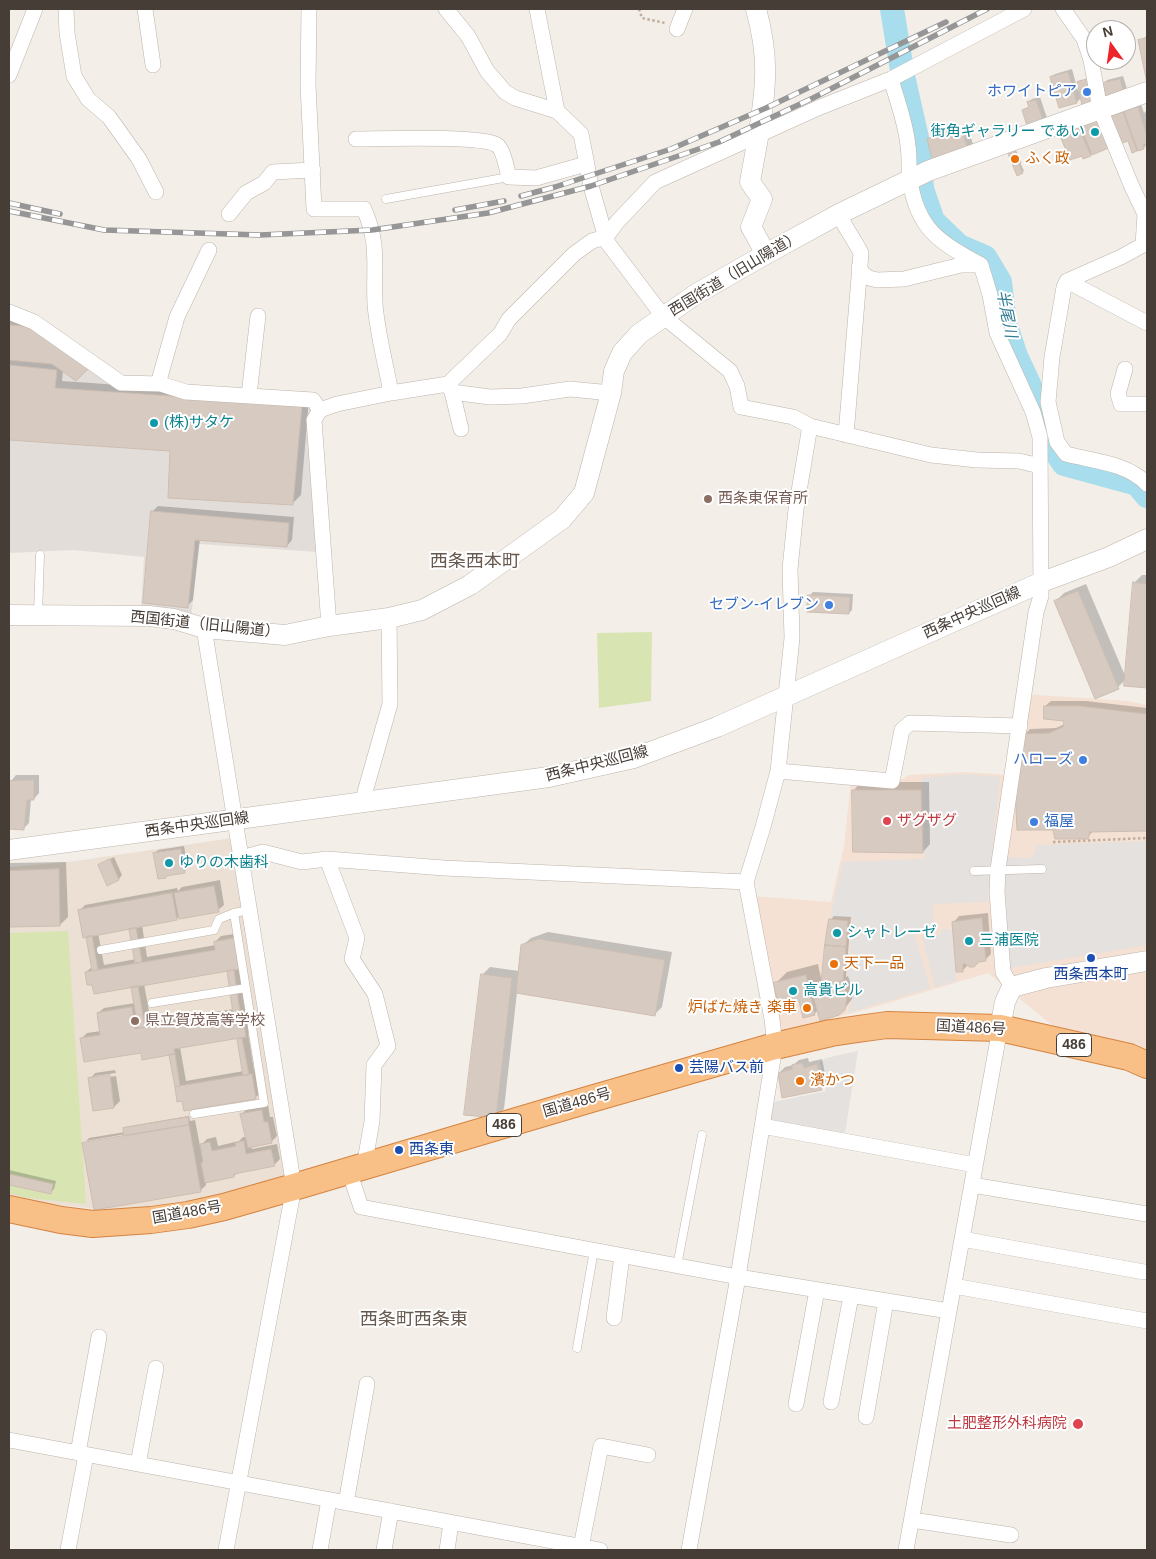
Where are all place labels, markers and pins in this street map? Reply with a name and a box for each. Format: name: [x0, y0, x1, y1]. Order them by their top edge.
place label: ホワイトピア: [987, 83, 1077, 101]
marker: ホワイトピア: [1081, 86, 1093, 98]
place label: 街角ギャラリー であい: [931, 123, 1085, 141]
marker: 街角ギャラリー であい: [1089, 126, 1101, 138]
place label: ふく政: [1025, 150, 1070, 168]
marker: ふく政: [1009, 153, 1021, 165]
place label: (株)サタケ: [164, 414, 234, 432]
marker: (株)サタケ: [148, 417, 160, 429]
place label: 西条東保育所: [718, 490, 808, 508]
marker: 西条東保育所: [702, 493, 714, 505]
place label: セブン-イレブン: [709, 596, 819, 614]
marker: セブン-イレブン: [823, 599, 835, 611]
place label: ハローズ: [1013, 751, 1073, 769]
marker: ハローズ: [1077, 754, 1089, 766]
place label: ザグザグ: [897, 812, 957, 830]
place label: 福屋: [1044, 813, 1074, 831]
marker: ザグザグ: [881, 815, 893, 827]
marker: 福屋: [1028, 816, 1040, 828]
place label: ゆりの木歯科: [179, 854, 269, 872]
marker: ゆりの木歯科: [163, 857, 175, 869]
place label: シャトレーゼ: [847, 924, 937, 942]
marker: シャトレーゼ: [831, 927, 843, 939]
place label: 三浦医院: [979, 932, 1039, 950]
marker: 三浦医院: [963, 935, 975, 947]
marker: 西条西本町: [1085, 952, 1097, 964]
place label: 天下一品: [844, 955, 904, 973]
marker: 天下一品: [828, 958, 840, 970]
place label: 西条西本町: [1054, 966, 1128, 984]
place label: 高貴ビル: [803, 982, 863, 1000]
marker: 高貴ビル: [787, 985, 799, 997]
place label: 炉ばた焼き 楽車: [688, 999, 797, 1017]
marker: 炉ばた焼き 楽車: [801, 1002, 813, 1014]
place label: 県立賀茂高等学校: [145, 1012, 265, 1030]
marker: 県立賀茂高等学校: [129, 1015, 141, 1027]
place label: 芸陽バス前: [689, 1059, 764, 1077]
marker: 芸陽バス前: [673, 1062, 685, 1074]
place label: 濱かつ: [810, 1072, 855, 1090]
marker: 濱かつ: [794, 1075, 806, 1087]
place label: 西条東: [409, 1141, 454, 1159]
marker: 西条東: [393, 1144, 405, 1156]
place label: 土肥整形外科病院: [947, 1415, 1067, 1433]
marker: 土肥整形外科病院: [1071, 1417, 1085, 1431]

